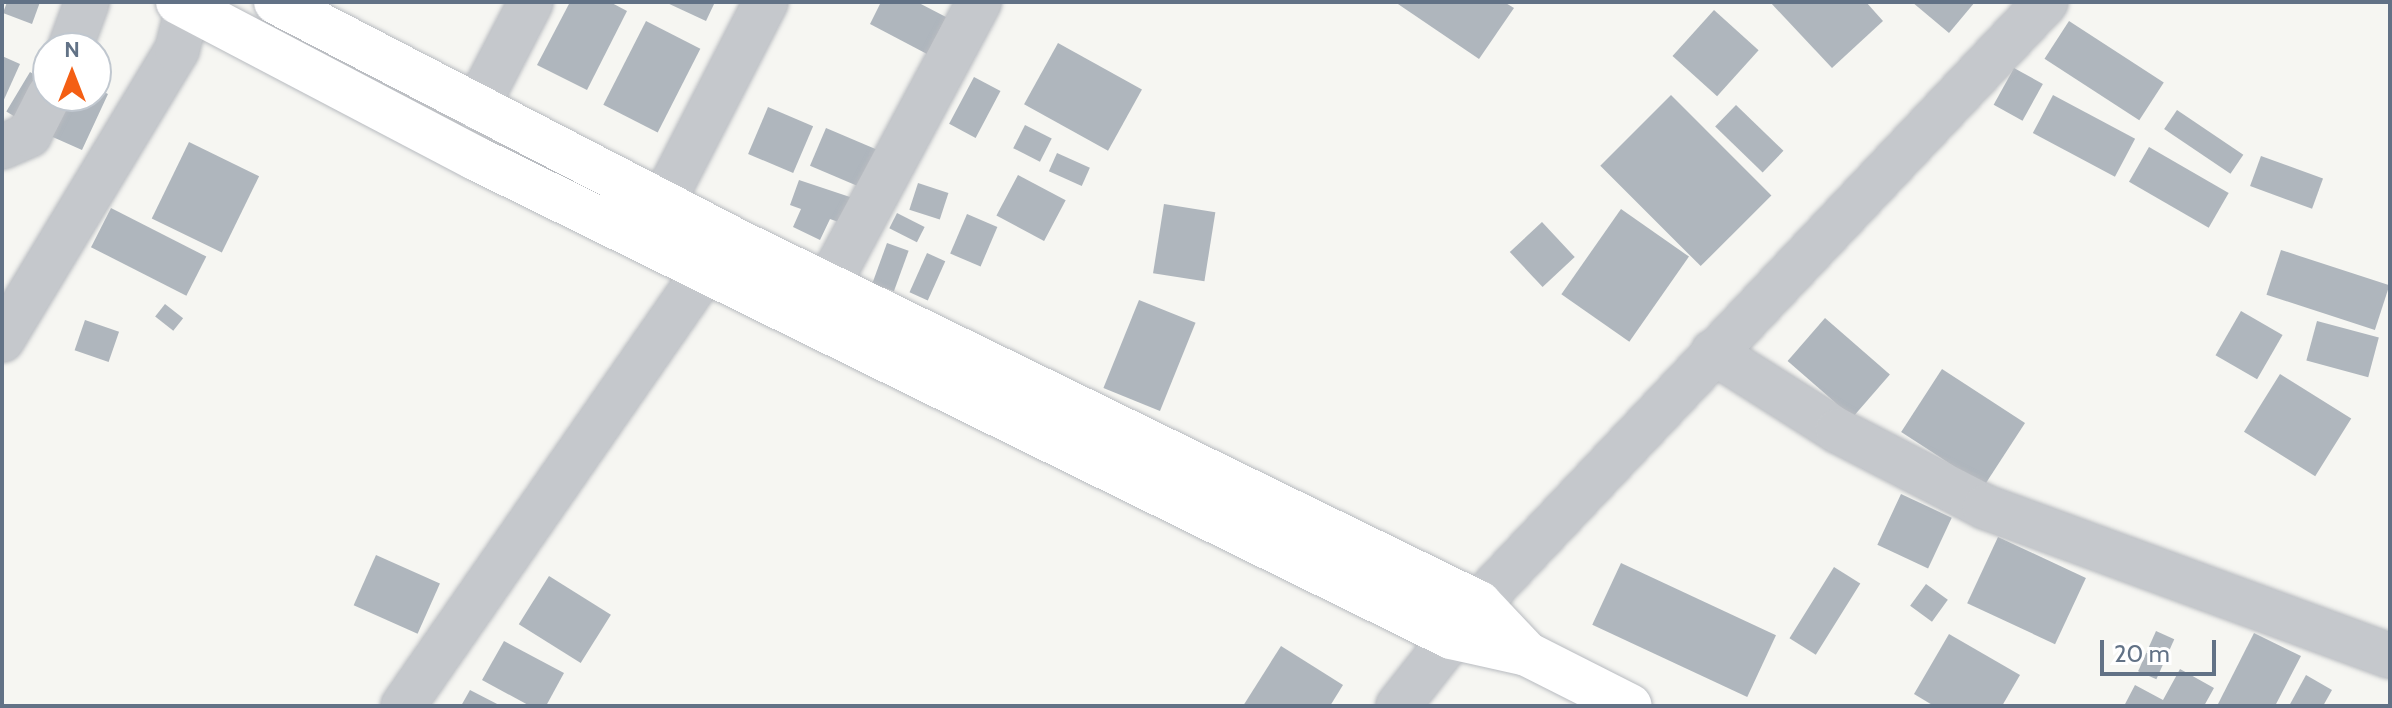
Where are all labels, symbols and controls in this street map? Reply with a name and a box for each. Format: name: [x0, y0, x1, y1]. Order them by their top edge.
north arrow: [32, 32, 112, 112]
text: N: [64, 36, 80, 63]
scale bar: [2104, 624, 2220, 674]
text: 20 m: [2114, 639, 2170, 668]

